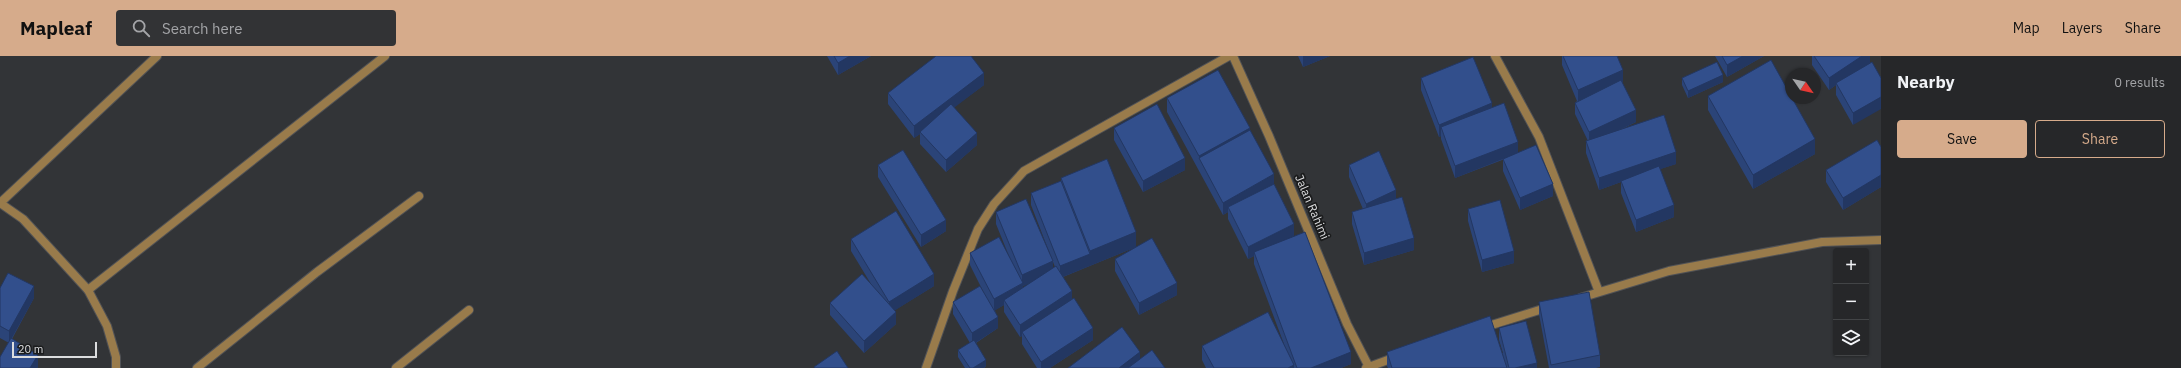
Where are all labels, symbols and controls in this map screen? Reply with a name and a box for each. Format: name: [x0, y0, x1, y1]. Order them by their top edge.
search box: [116, 10, 396, 46]
text: Mapleaf: [20, 16, 92, 40]
icon: search: [130, 17, 152, 39]
text: Search here: [162, 19, 242, 38]
text: Map: [2013, 19, 2040, 37]
text: Layers: [2062, 19, 2103, 37]
text: Share: [2125, 19, 2161, 37]
north arrow: [1785, 68, 1821, 104]
text: Nearby: [1897, 71, 1955, 93]
text: 0 results: [2114, 74, 2165, 91]
button: Save: [1897, 120, 2027, 158]
button: Share: [2035, 120, 2165, 158]
street label: Jalan Rahimi: [1292, 172, 1333, 242]
map controls: [1833, 248, 1869, 356]
button: +: [1833, 248, 1869, 284]
button: −: [1833, 284, 1869, 320]
button: layers: [1833, 320, 1869, 356]
scale bar: [12, 340, 97, 359]
text: 20 m: [18, 342, 43, 356]

